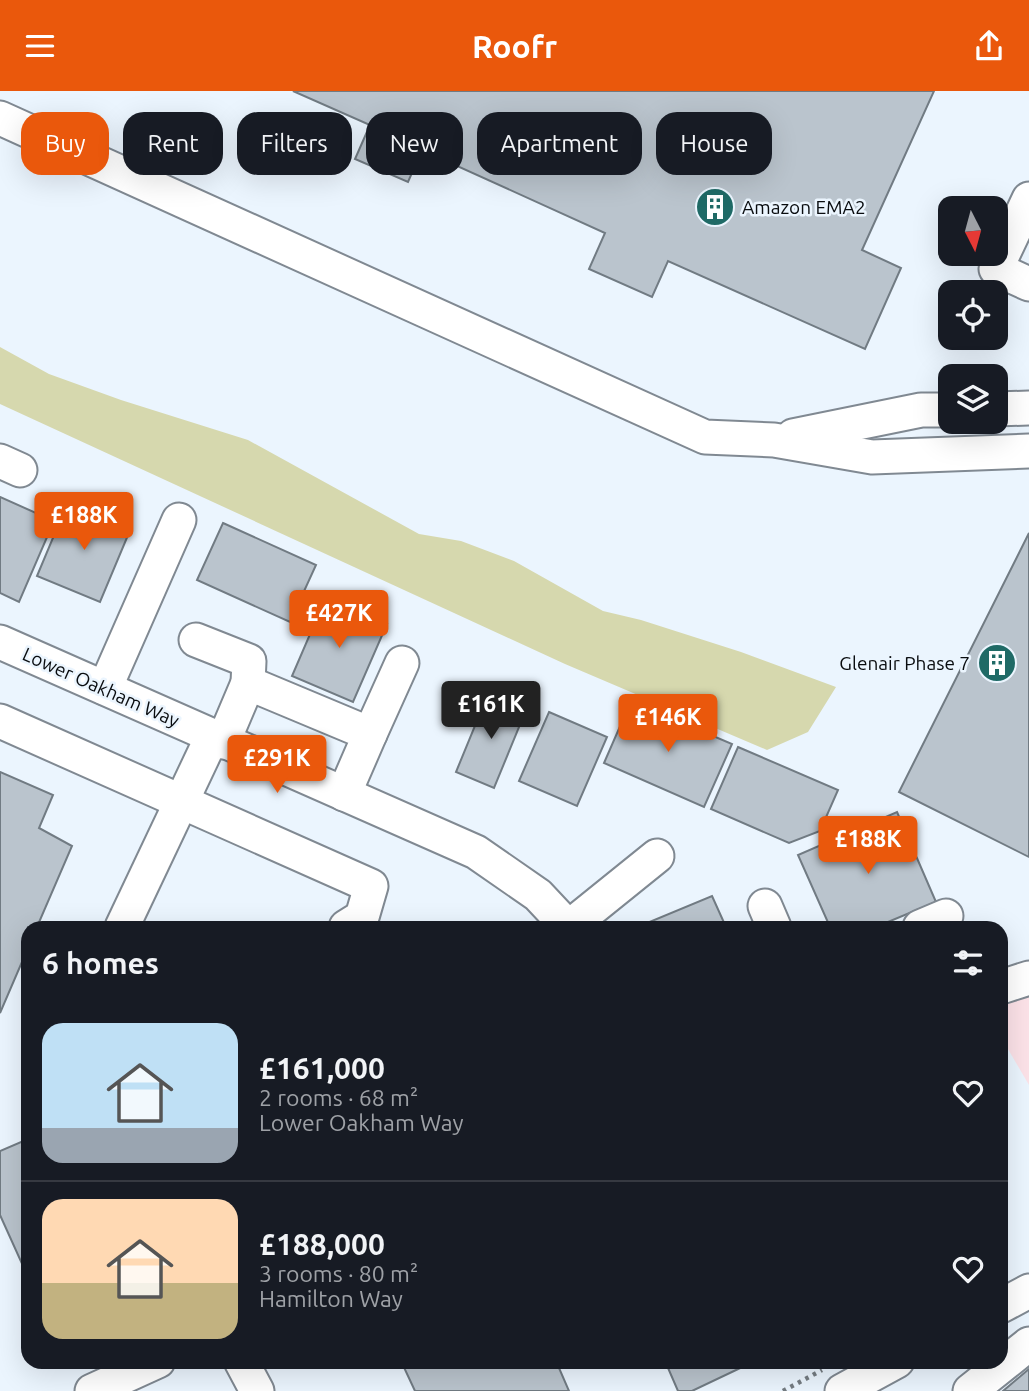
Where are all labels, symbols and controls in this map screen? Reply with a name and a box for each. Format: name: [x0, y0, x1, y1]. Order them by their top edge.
icon: menu: [21, 27, 59, 65]
icon: share: [970, 27, 1008, 65]
text: Roofr: [472, 28, 557, 64]
chip: Buy: [21, 112, 109, 175]
chip: Rent: [123, 112, 223, 175]
chip: Filters: [237, 112, 352, 175]
chip: New: [366, 112, 463, 175]
chip: Apartment: [477, 112, 642, 175]
chip: House: [656, 112, 772, 175]
building icon: Amazon EMA2: [694, 186, 736, 228]
place label: Amazon EMA2: [742, 196, 866, 218]
north arrow: [938, 196, 1008, 266]
map controls: [938, 196, 1008, 434]
button: locate: [938, 280, 1008, 350]
button: layers: [938, 364, 1008, 434]
pin: £188K: [35, 493, 133, 552]
text: £188K: [50, 502, 118, 527]
pin: £427K: [290, 591, 388, 650]
text: £427K: [305, 600, 373, 625]
building icon: Glenair Phase 7: [976, 642, 1018, 684]
street label: Lower Oakham Way: [19, 643, 183, 731]
place label: Glenair Phase 7: [839, 652, 970, 674]
pin: £161K: [442, 681, 540, 741]
text: £161K: [457, 691, 525, 716]
pin: £146K: [619, 695, 717, 754]
text: £146K: [634, 704, 702, 729]
pin: £291K: [228, 735, 326, 795]
text: £291K: [243, 745, 311, 770]
pin: £188K: [819, 817, 917, 876]
text: £188K: [834, 826, 902, 851]
icon: filters: [949, 944, 987, 982]
text: 6 homes: [42, 946, 159, 980]
icon: home: [98, 1051, 182, 1135]
text: £161,000: [259, 1051, 385, 1085]
icon: heart: [949, 1074, 987, 1112]
text: 2 rooms · 68 m²: [259, 1085, 418, 1110]
text: Lower Oakham Way: [259, 1110, 464, 1135]
icon: home: [98, 1227, 182, 1311]
text: £188,000: [259, 1227, 385, 1261]
icon: heart: [949, 1250, 987, 1288]
text: 3 rooms · 80 m²: [259, 1261, 418, 1286]
text: Hamilton Way: [259, 1286, 403, 1311]

